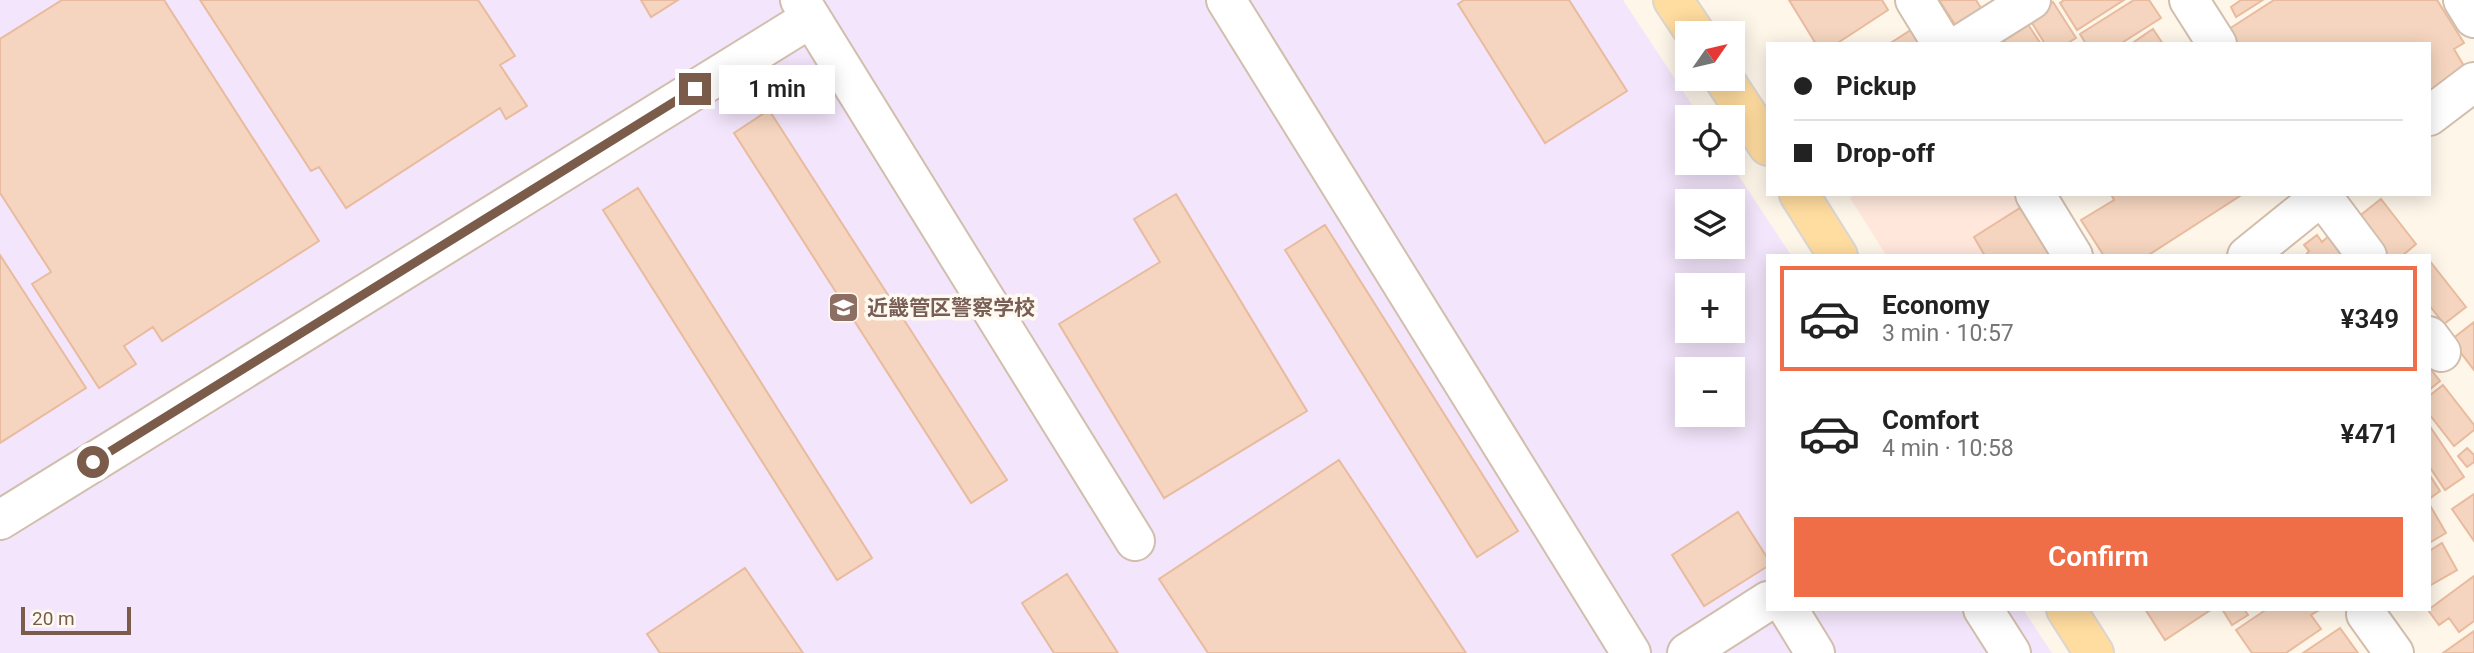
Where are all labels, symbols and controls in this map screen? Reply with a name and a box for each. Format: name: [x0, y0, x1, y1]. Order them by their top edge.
north arrow: [1675, 21, 1745, 91]
map controls: [1675, 21, 1745, 427]
callout: 1 min: [720, 64, 835, 114]
text: Pickup: [1836, 71, 1916, 101]
route end: [679, 73, 711, 105]
text: 1 min: [748, 76, 806, 103]
button: locate: [1675, 105, 1745, 175]
text: Drop-off: [1836, 138, 1935, 168]
button: layers: [1675, 189, 1745, 259]
button: +: [1675, 273, 1745, 343]
icon: car: [1798, 287, 1861, 350]
text: Economy: [1882, 290, 1989, 320]
school or university icon: 近畿管区警察学校: [827, 291, 861, 325]
place label: 近畿管区警察学校: [867, 296, 1035, 320]
text: ¥349: [2341, 304, 2399, 334]
text: 3 min · 10:57: [1882, 320, 2014, 347]
button: −: [1675, 357, 1745, 427]
icon: car: [1798, 402, 1861, 465]
text: Comfort: [1882, 405, 1979, 435]
text: ¥471: [2341, 419, 2399, 449]
text: 4 min · 10:58: [1882, 435, 2014, 462]
route start: [77, 446, 109, 478]
button: Confirm: [1794, 517, 2403, 597]
scale bar: [21, 604, 131, 636]
text: 20 m: [32, 607, 75, 630]

